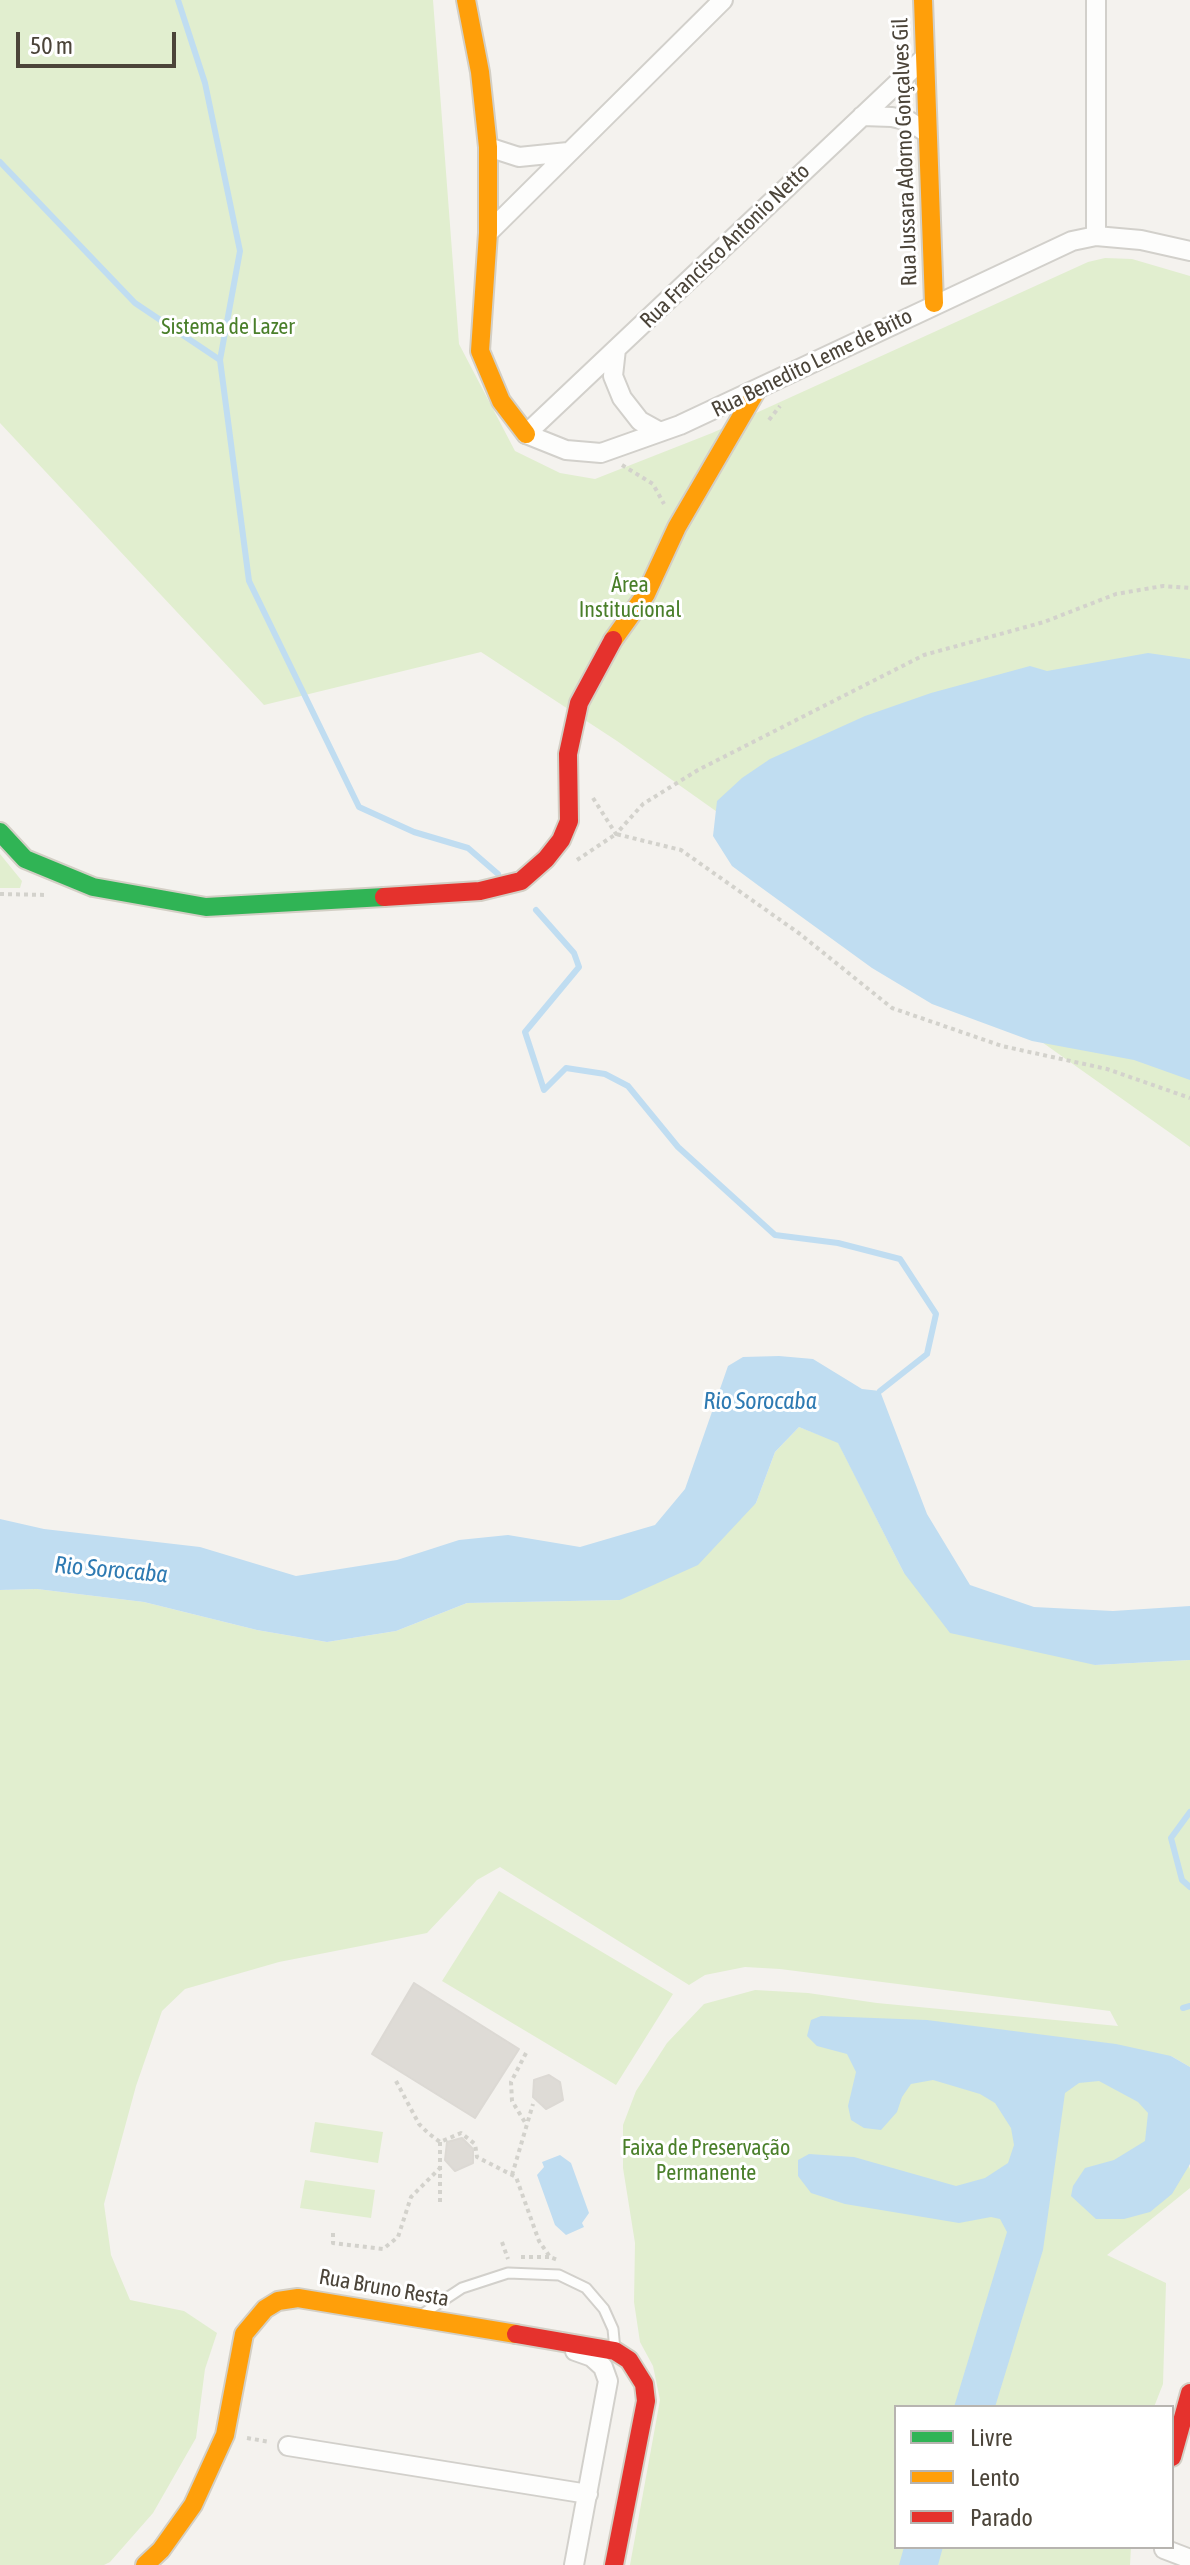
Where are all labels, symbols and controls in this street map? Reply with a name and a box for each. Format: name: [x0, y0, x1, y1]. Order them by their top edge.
scale bar: [20, 16, 180, 66]
street label: Rua Jussara Adorno Gonçalves Gil: [887, 17, 923, 287]
text: 50 m: [30, 32, 73, 59]
street label: Rua Francisco Antonio Netto: [635, 158, 815, 334]
street label: Rua Benedito Leme de Brito: [707, 303, 917, 423]
park label: Sistema de Lazer: [161, 314, 295, 340]
park label: Área Institucional: [579, 572, 681, 624]
water label: Rio Sorocaba: [703, 1387, 817, 1415]
water label: Rio Sorocaba: [53, 1551, 169, 1589]
park label: Faixa de Preservação Permanente: [622, 2135, 790, 2186]
street label: Rua Bruno Resta: [317, 2264, 451, 2312]
legend: [894, 2405, 1174, 2549]
text: Livre: [970, 2424, 1013, 2451]
text: Lento: [970, 2464, 1020, 2491]
text: Parado: [970, 2504, 1033, 2531]

